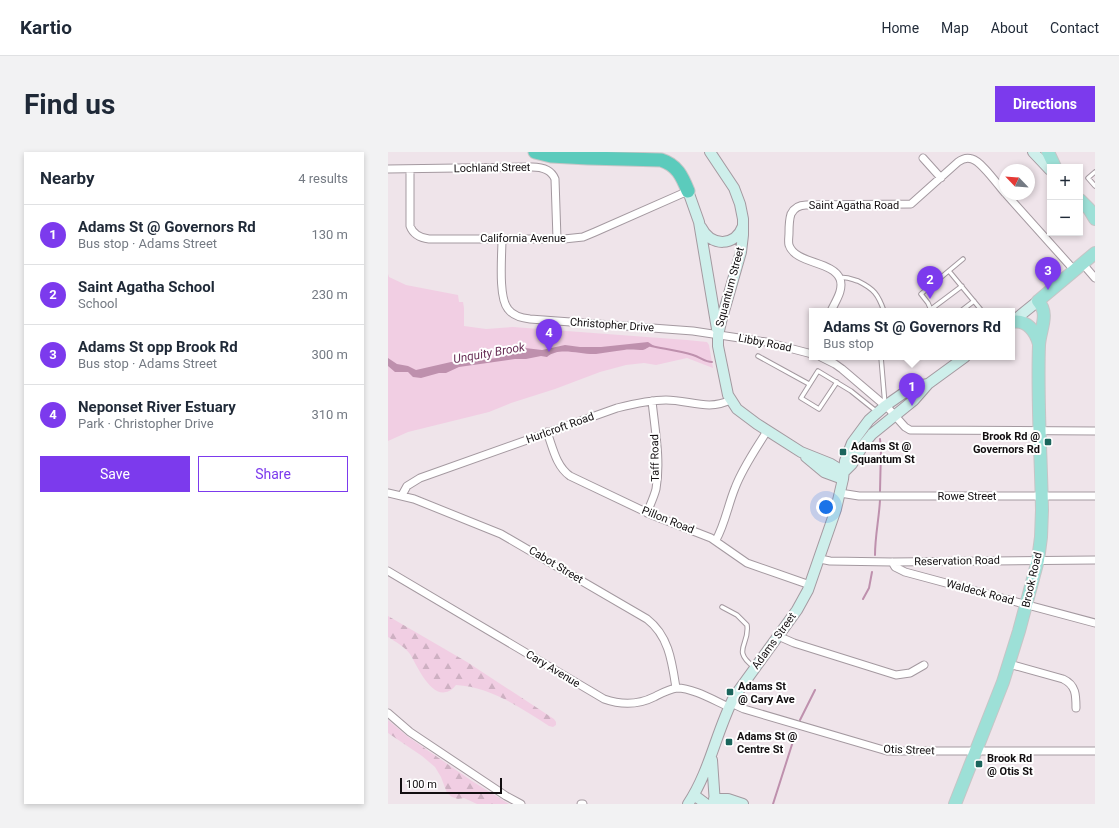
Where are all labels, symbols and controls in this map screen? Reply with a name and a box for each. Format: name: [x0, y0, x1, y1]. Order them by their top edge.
text: Kartio: [20, 16, 72, 39]
text: Home: [881, 20, 919, 36]
text: Map: [941, 20, 969, 36]
text: About: [991, 20, 1028, 36]
text: Contact: [1050, 20, 1099, 36]
button: Directions: [995, 86, 1095, 122]
text: Find us: [24, 88, 115, 121]
street label: Lochland Street: [454, 161, 531, 175]
north arrow: [999, 164, 1035, 200]
map controls: [1047, 164, 1083, 236]
button: +: [1047, 164, 1083, 200]
text: Nearby: [40, 168, 95, 188]
text: 4 results: [298, 171, 348, 186]
street label: Saint Agatha Road: [809, 199, 899, 212]
button: −: [1047, 200, 1083, 236]
text: Adams St @ Governors Rd: [78, 218, 256, 236]
text: 1: [49, 227, 57, 242]
text: 130 m: [311, 227, 348, 242]
street label: California Avenue: [480, 232, 566, 245]
text: Bus stop · Adams Street: [78, 236, 217, 251]
street label: Squantum Street: [713, 245, 747, 328]
pin: 3: [1035, 257, 1061, 290]
pin: 2: [917, 266, 943, 299]
text: Saint Agatha School: [78, 278, 215, 296]
text: 2: [49, 287, 57, 302]
text: 230 m: [311, 287, 348, 302]
text: School: [78, 296, 118, 311]
popup: [809, 308, 1015, 360]
street label: Christopher Drive: [569, 316, 655, 334]
text: Adams St @ Governors Rd: [823, 318, 1001, 336]
pin: 4: [536, 319, 562, 352]
street label: Libby Road: [737, 331, 793, 355]
text: Bus stop: [823, 336, 874, 351]
text: Adams St opp Brook Rd: [78, 338, 238, 356]
water label: Unquity Brook: [452, 340, 527, 366]
text: 3: [49, 347, 57, 362]
text: 300 m: [311, 347, 348, 362]
text: Bus stop · Adams Street: [78, 356, 217, 371]
pin: 1: [899, 373, 925, 406]
text: Neponset River Estuary: [78, 398, 236, 416]
text: 4: [49, 407, 57, 422]
text: 310 m: [311, 407, 348, 422]
street label: Hurlcroft Road: [524, 410, 596, 446]
text: Park · Christopher Drive: [78, 416, 214, 431]
place label: Brook Rd @ Governors Rd: [973, 430, 1040, 456]
street label: Taff Road: [648, 434, 662, 482]
marker: Brook Rd @ Governors Rd: [1043, 437, 1053, 447]
place label: Adams St @ Squantum St: [851, 440, 915, 466]
marker: Adams St @ Squantum St: [838, 447, 848, 457]
button: Save: [40, 456, 190, 492]
button: Share: [198, 456, 348, 492]
street label: Rowe Street: [938, 490, 997, 503]
your location: [816, 497, 836, 517]
street label: Pillon Road: [640, 504, 696, 536]
street label: Cabot Street: [527, 544, 586, 586]
street label: Brook Road: [1019, 551, 1045, 609]
street label: Reservation Road: [914, 554, 1000, 568]
street label: Waldeck Road: [945, 577, 1015, 607]
street label: Adams Street: [749, 610, 799, 672]
street label: Cary Avenue: [524, 648, 583, 690]
place label: Adams St @ Cary Ave: [738, 680, 795, 706]
marker: Adams St @ Cary Ave: [725, 687, 735, 697]
place label: Adams St @ Centre St: [737, 730, 798, 756]
marker: Adams St @ Centre St: [724, 737, 734, 747]
street label: Otis Street: [883, 743, 935, 757]
place label: Brook Rd @ Otis St: [987, 752, 1033, 778]
marker: Brook Rd @ Otis St: [974, 759, 984, 769]
scale bar: [400, 776, 502, 795]
text: 100 m: [406, 778, 437, 791]

